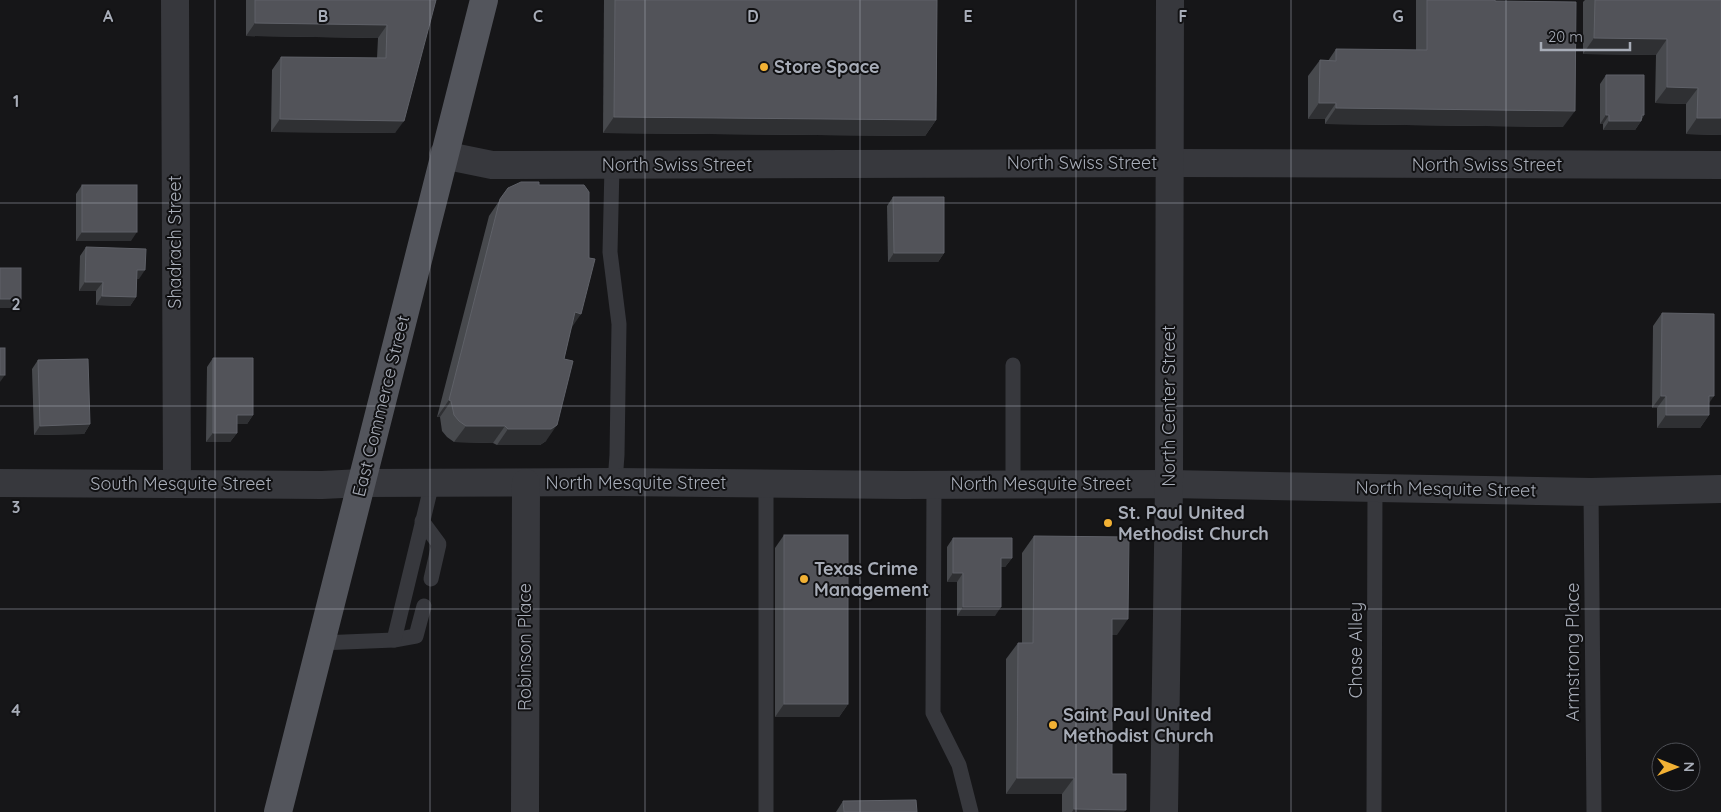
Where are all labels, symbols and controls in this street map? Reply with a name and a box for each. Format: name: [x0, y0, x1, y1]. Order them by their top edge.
text: A: [103, 6, 114, 26]
text: B: [318, 6, 328, 26]
text: C: [533, 6, 543, 26]
text: D: [747, 6, 759, 26]
text: E: [963, 6, 973, 26]
text: F: [1179, 6, 1188, 26]
text: G: [1392, 6, 1404, 26]
scale bar: [1541, 20, 1630, 52]
text: 20 m: [1548, 27, 1583, 46]
place label: Store Space: [774, 55, 880, 78]
marker: Store Space: [758, 61, 770, 73]
text: 1: [13, 91, 19, 111]
street label: North Swiss Street: [1007, 151, 1157, 174]
street label: North Swiss Street: [602, 153, 752, 176]
street label: North Swiss Street: [1412, 153, 1562, 176]
street label: Shadrach Street: [163, 175, 186, 309]
text: 2: [11, 294, 21, 314]
street label: East Commerce Street: [347, 313, 414, 499]
street label: North Center Street: [1157, 325, 1180, 487]
street label: North Mesquite Street: [546, 471, 726, 494]
street label: South Mesquite Street: [90, 472, 272, 495]
street label: North Mesquite Street: [951, 472, 1131, 495]
street label: North Mesquite Street: [1355, 475, 1537, 502]
text: 3: [12, 497, 20, 517]
place label: St. Paul United Methodist Church: [1118, 501, 1269, 545]
marker: St. Paul United Methodist Church: [1102, 517, 1114, 529]
place label: Texas Crime Management: [814, 557, 929, 601]
marker: Texas Crime Management: [798, 573, 810, 585]
street label: Robinson Place: [513, 583, 536, 711]
street label: Armstrong Place: [1561, 583, 1584, 721]
street label: Chase Alley: [1344, 602, 1367, 698]
text: 4: [11, 700, 21, 720]
place label: Saint Paul United Methodist Church: [1063, 703, 1214, 747]
marker: Saint Paul United Methodist Church: [1047, 719, 1059, 731]
north arrow: [1651, 742, 1701, 792]
text: N: [1680, 762, 1698, 772]

